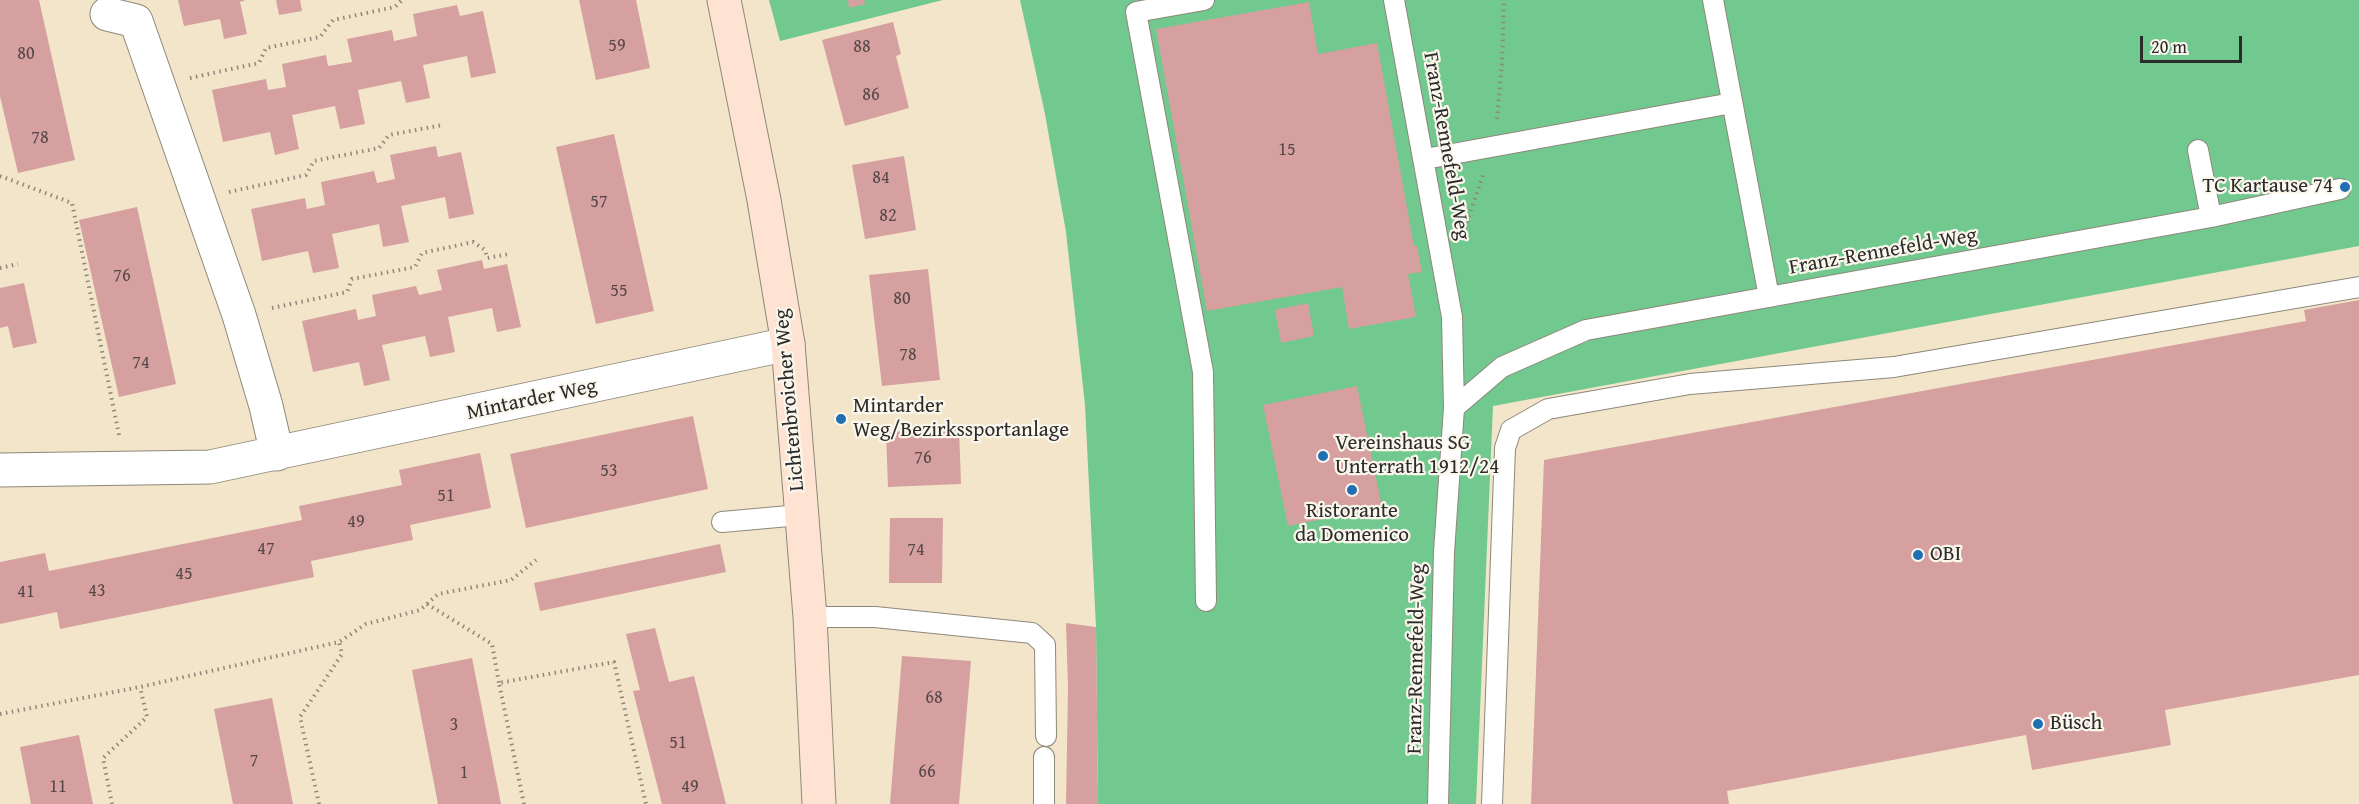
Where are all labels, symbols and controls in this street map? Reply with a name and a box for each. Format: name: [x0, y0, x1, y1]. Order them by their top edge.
scale bar: [2143, 24, 2245, 62]
text: 20 m: [2151, 33, 2187, 60]
house number: 59: [608, 35, 626, 57]
house number: 88: [853, 36, 871, 58]
house number: 80: [17, 43, 35, 65]
street label: Franz-Rennefeld-Weg: [1417, 50, 1475, 242]
house number: 86: [862, 84, 880, 106]
house number: 78: [31, 127, 49, 149]
house number: 15: [1278, 139, 1296, 161]
house number: 84: [872, 167, 890, 189]
place label: TC Kartause 74: [2202, 174, 2333, 200]
marker: TC Kartause 74: [2338, 180, 2352, 194]
house number: 57: [590, 191, 608, 213]
house number: 82: [879, 205, 897, 227]
street label: Franz-Rennefeld-Weg: [1787, 223, 1979, 281]
house number: 76: [113, 265, 131, 287]
house number: 55: [610, 280, 628, 302]
house number: 80: [893, 288, 911, 310]
street label: Lichtenbroicher Weg: [769, 308, 811, 492]
house number: 78: [899, 344, 917, 366]
house number: 74: [132, 352, 150, 374]
street label: Mintarder Weg: [465, 374, 599, 426]
place label: Mintarder Weg/Bezirkssportanlage: [853, 394, 1069, 444]
marker: Mintarder Weg/Bezirkssportanlage: [834, 412, 848, 426]
place label: Vereinshaus SG Unterrath 1912/24: [1335, 431, 1499, 481]
house number: 76: [914, 447, 932, 469]
marker: Vereinshaus SG Unterrath 1912/24: [1316, 449, 1330, 463]
house number: 53: [600, 460, 618, 482]
marker: Ristorante da Domenico: [1345, 483, 1359, 497]
house number: 51: [437, 485, 455, 507]
place label: Ristorante da Domenico: [1295, 499, 1409, 549]
house number: 49: [347, 511, 365, 533]
house number: 47: [257, 538, 275, 560]
house number: 74: [907, 539, 925, 561]
place label: OBI: [1930, 542, 1961, 568]
marker: OBI: [1911, 548, 1925, 562]
house number: 45: [175, 563, 193, 585]
street label: Franz-Rennefeld-Weg: [1403, 564, 1431, 754]
house number: 43: [88, 580, 106, 602]
house number: 41: [17, 581, 35, 603]
house number: 68: [925, 687, 943, 709]
place label: Büsch: [2050, 711, 2102, 737]
house number: 3: [450, 714, 458, 736]
marker: Büsch: [2031, 717, 2045, 731]
house number: 51: [669, 732, 687, 754]
house number: 7: [250, 750, 258, 772]
house number: 66: [918, 761, 936, 783]
house number: 1: [460, 762, 468, 784]
house number: 11: [49, 776, 67, 798]
house number: 49: [681, 776, 699, 798]

